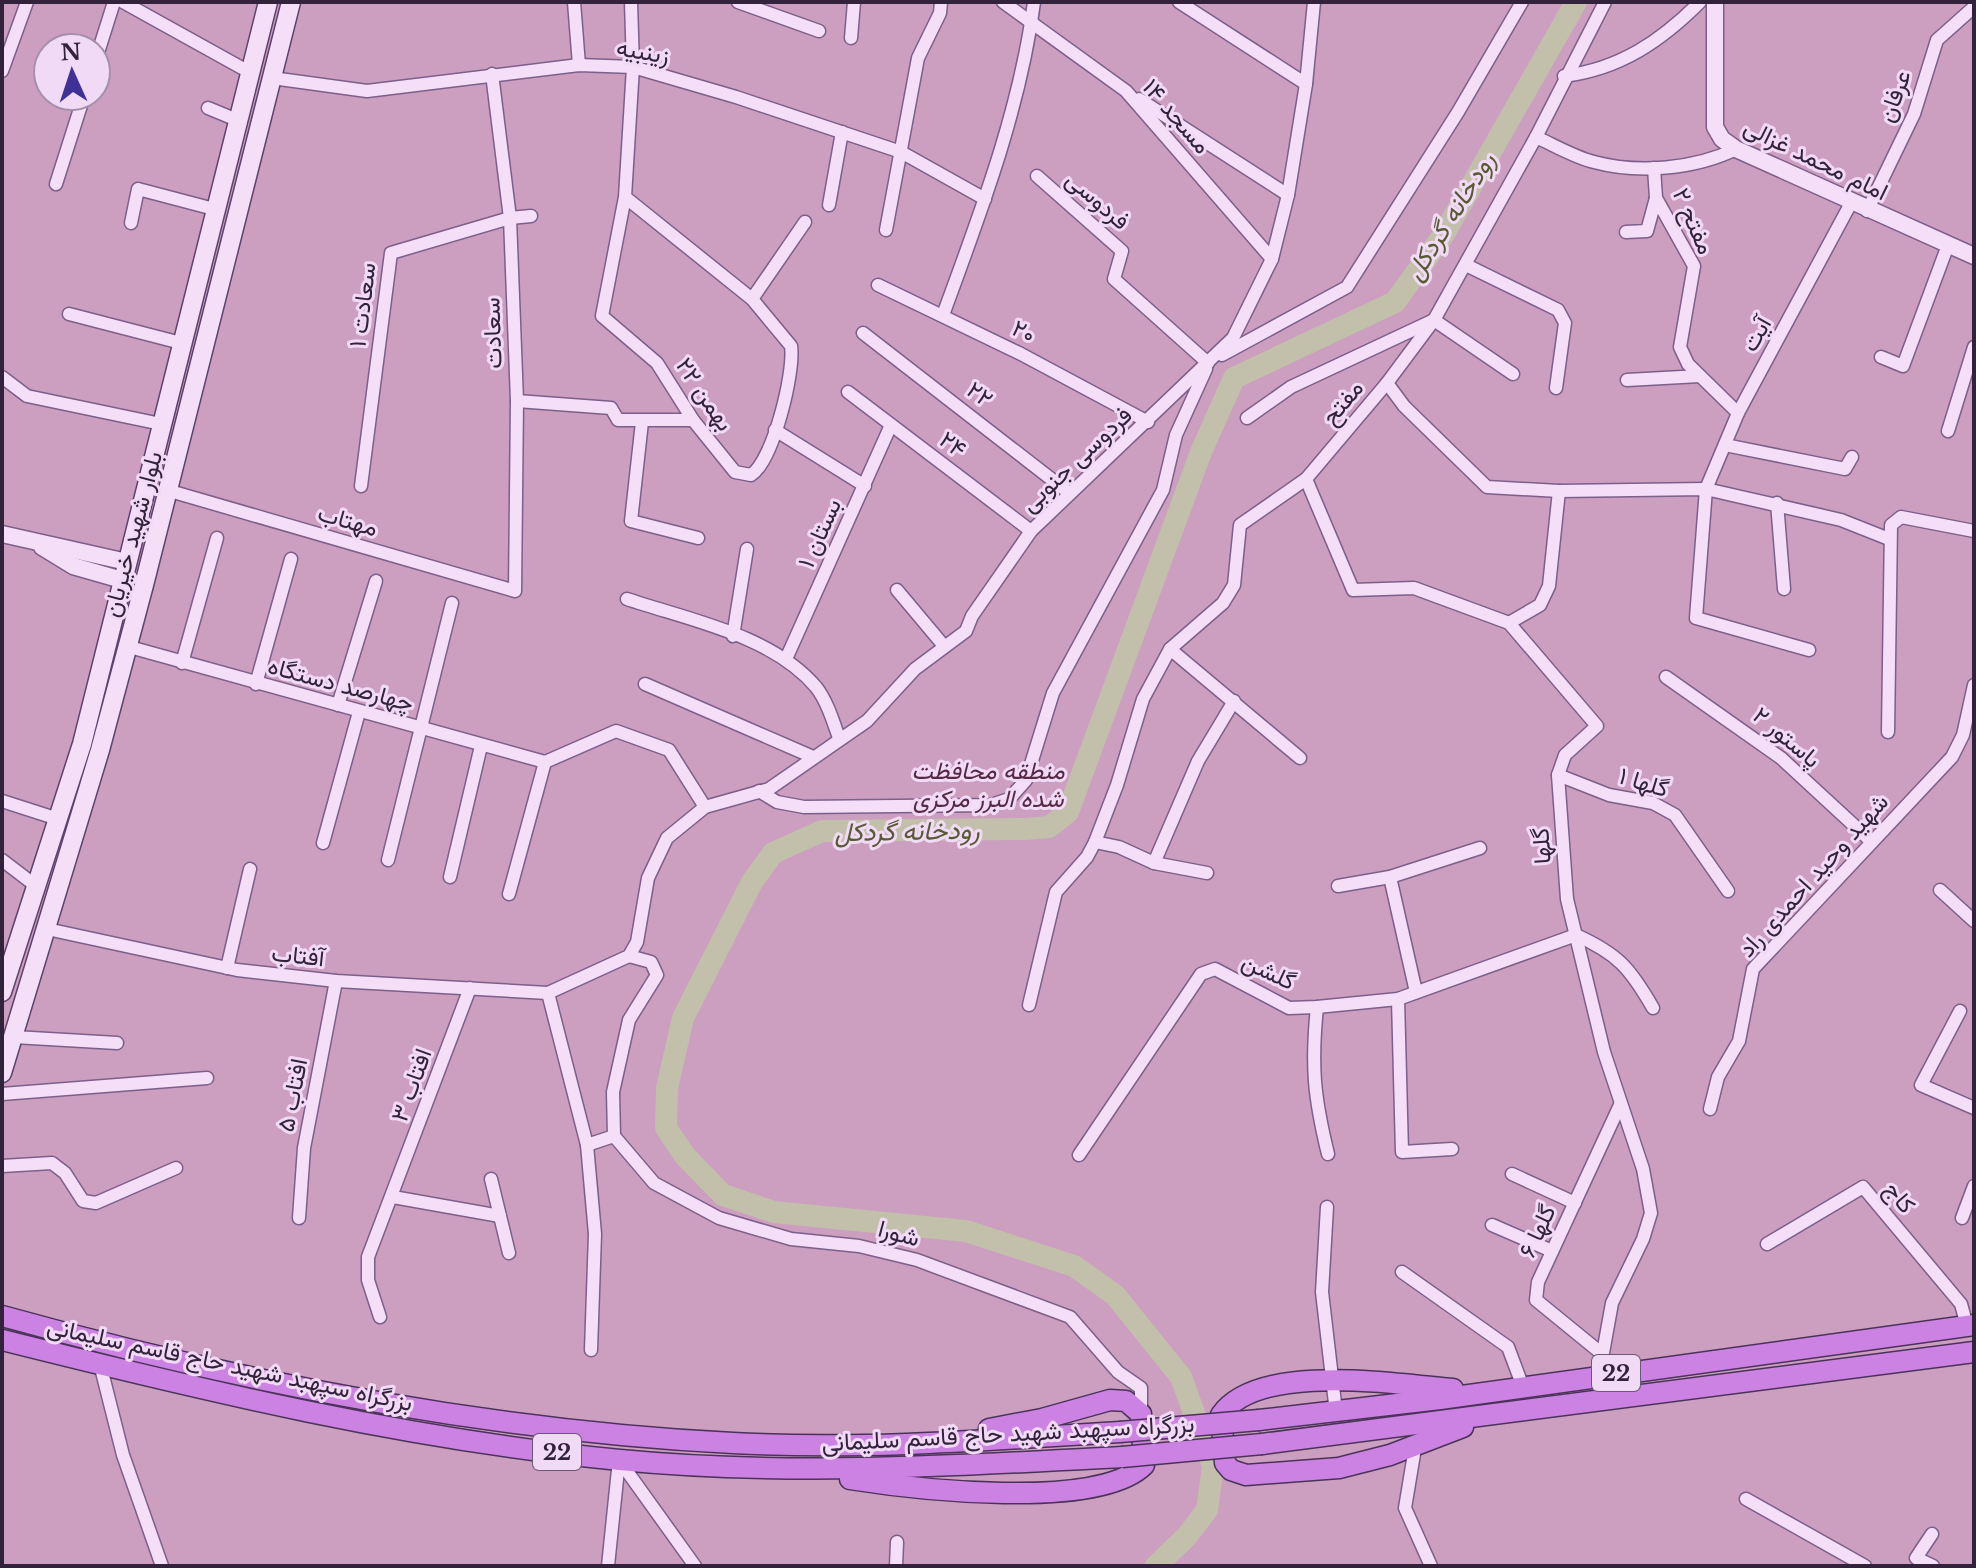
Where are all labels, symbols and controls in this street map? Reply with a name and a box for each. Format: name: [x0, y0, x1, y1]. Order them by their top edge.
north arrow: [32, 32, 112, 112]
street label: زینبیه: [614, 32, 672, 71]
text: N: [60, 38, 82, 67]
street label: عرفان: [1871, 66, 1918, 127]
street label: مسجد ۱۴: [1137, 73, 1217, 159]
street label: امام محمد غزالی: [1738, 112, 1893, 208]
water label: رودخانه گردکل: [1398, 146, 1502, 286]
street label: فردوسی: [1060, 164, 1136, 236]
street label: مفتح ۲: [1664, 183, 1721, 260]
street label: سعادت ۱: [342, 261, 382, 349]
street label: سعادت: [476, 297, 508, 369]
street label: آیت: [1735, 309, 1778, 356]
street label: ۲۰: [1007, 313, 1041, 349]
street label: ۲۲ بهمن: [669, 352, 740, 437]
street label: مفتح: [1315, 374, 1371, 432]
street label: ۲۲: [961, 375, 999, 413]
street label: فردوسی جنوبی: [1014, 400, 1138, 519]
street label: ۲۴: [934, 425, 972, 463]
street label: بلوار شهید خیریان: [96, 448, 169, 620]
street label: بستان ۱: [791, 494, 847, 572]
street label: مهتاب: [314, 498, 381, 543]
street label: چهارصد دستگاه: [264, 651, 417, 719]
street label: پاستور ۲: [1746, 700, 1827, 775]
park label: منطقه محافظت شده البرز مرکزی: [912, 756, 1065, 814]
street label: گلها ۱: [1615, 761, 1672, 804]
street label: شهید وحید احمدی راد: [1732, 787, 1895, 963]
water label: رودخانه گردکل: [834, 814, 980, 848]
street label: گلها: [1525, 827, 1558, 865]
street label: آفتاب: [270, 938, 328, 972]
street label: گلشن: [1238, 946, 1300, 996]
street label: افتاب ۳: [384, 1044, 438, 1126]
street label: افتاب ۵: [271, 1056, 313, 1134]
street label: کاج: [1877, 1175, 1922, 1220]
street label: گلها ۶: [1512, 1200, 1563, 1263]
street label: شورا: [875, 1214, 923, 1253]
street label: بزرگراه سپهبد شهید حاج قاسم سلیمانی: [44, 1311, 416, 1419]
road number: 22: [1592, 1355, 1640, 1391]
street label: بزرگراه سپهبد شهید حاج قاسم سلیمانی: [821, 1409, 1195, 1459]
road number: 22: [533, 1434, 581, 1470]

